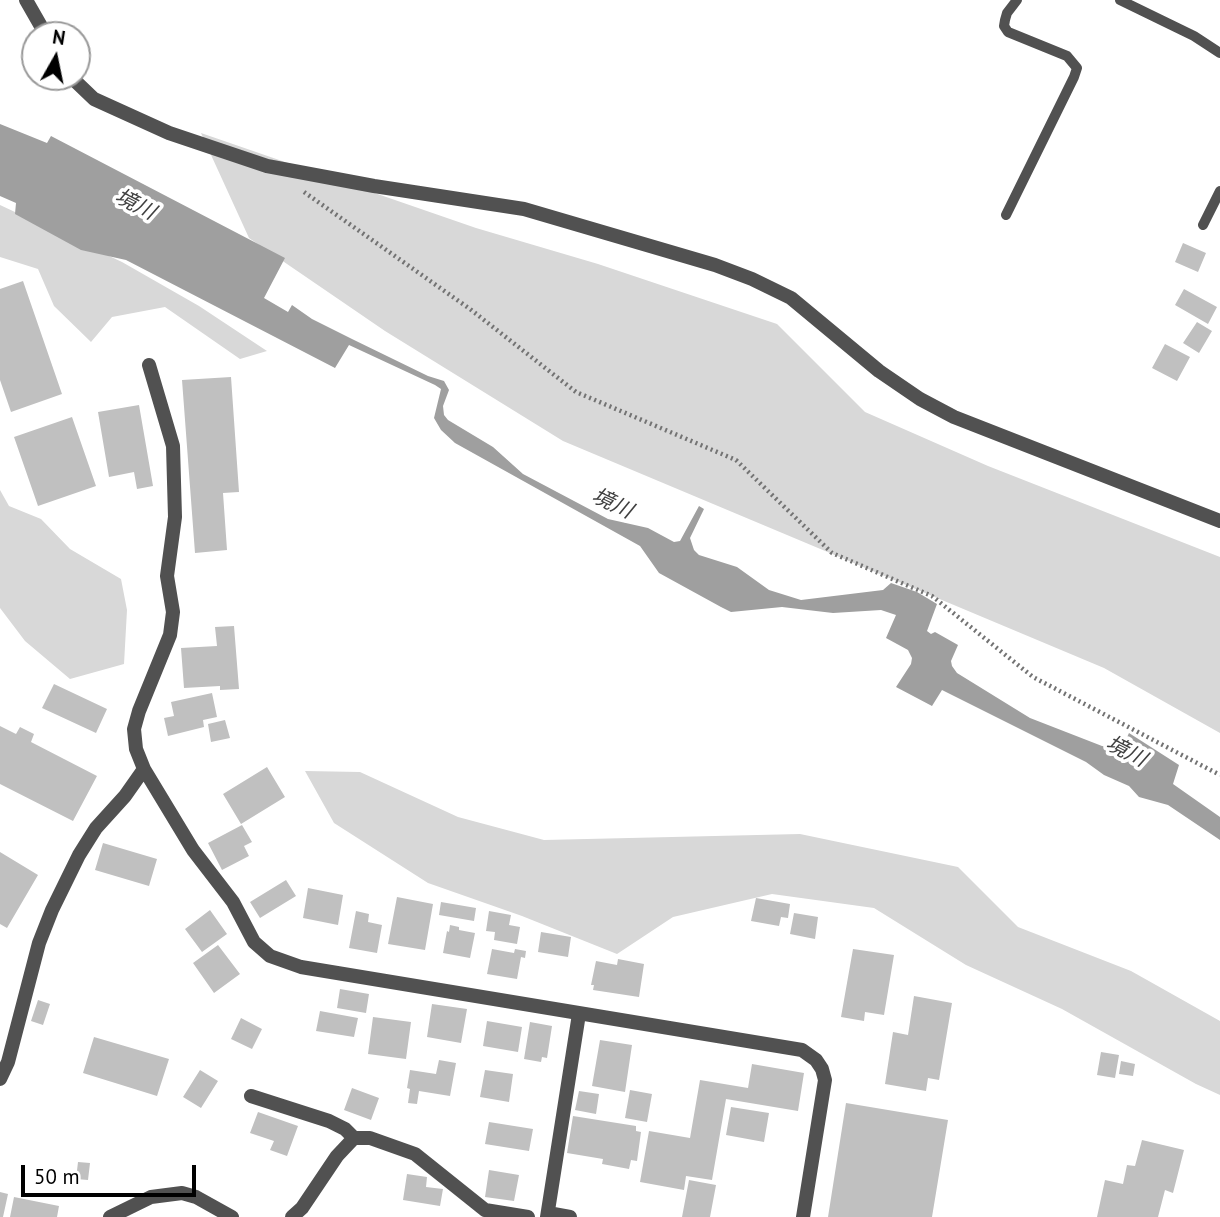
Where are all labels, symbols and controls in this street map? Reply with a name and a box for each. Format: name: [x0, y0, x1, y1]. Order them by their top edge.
north arrow: [21, 21, 91, 91]
text: N: [51, 24, 67, 50]
water label: 境川: [111, 184, 159, 226]
water label: 境川: [588, 484, 636, 524]
water label: 境川: [1102, 731, 1150, 773]
scale bar: [24, 1150, 200, 1194]
text: 50 m: [34, 1163, 80, 1190]

